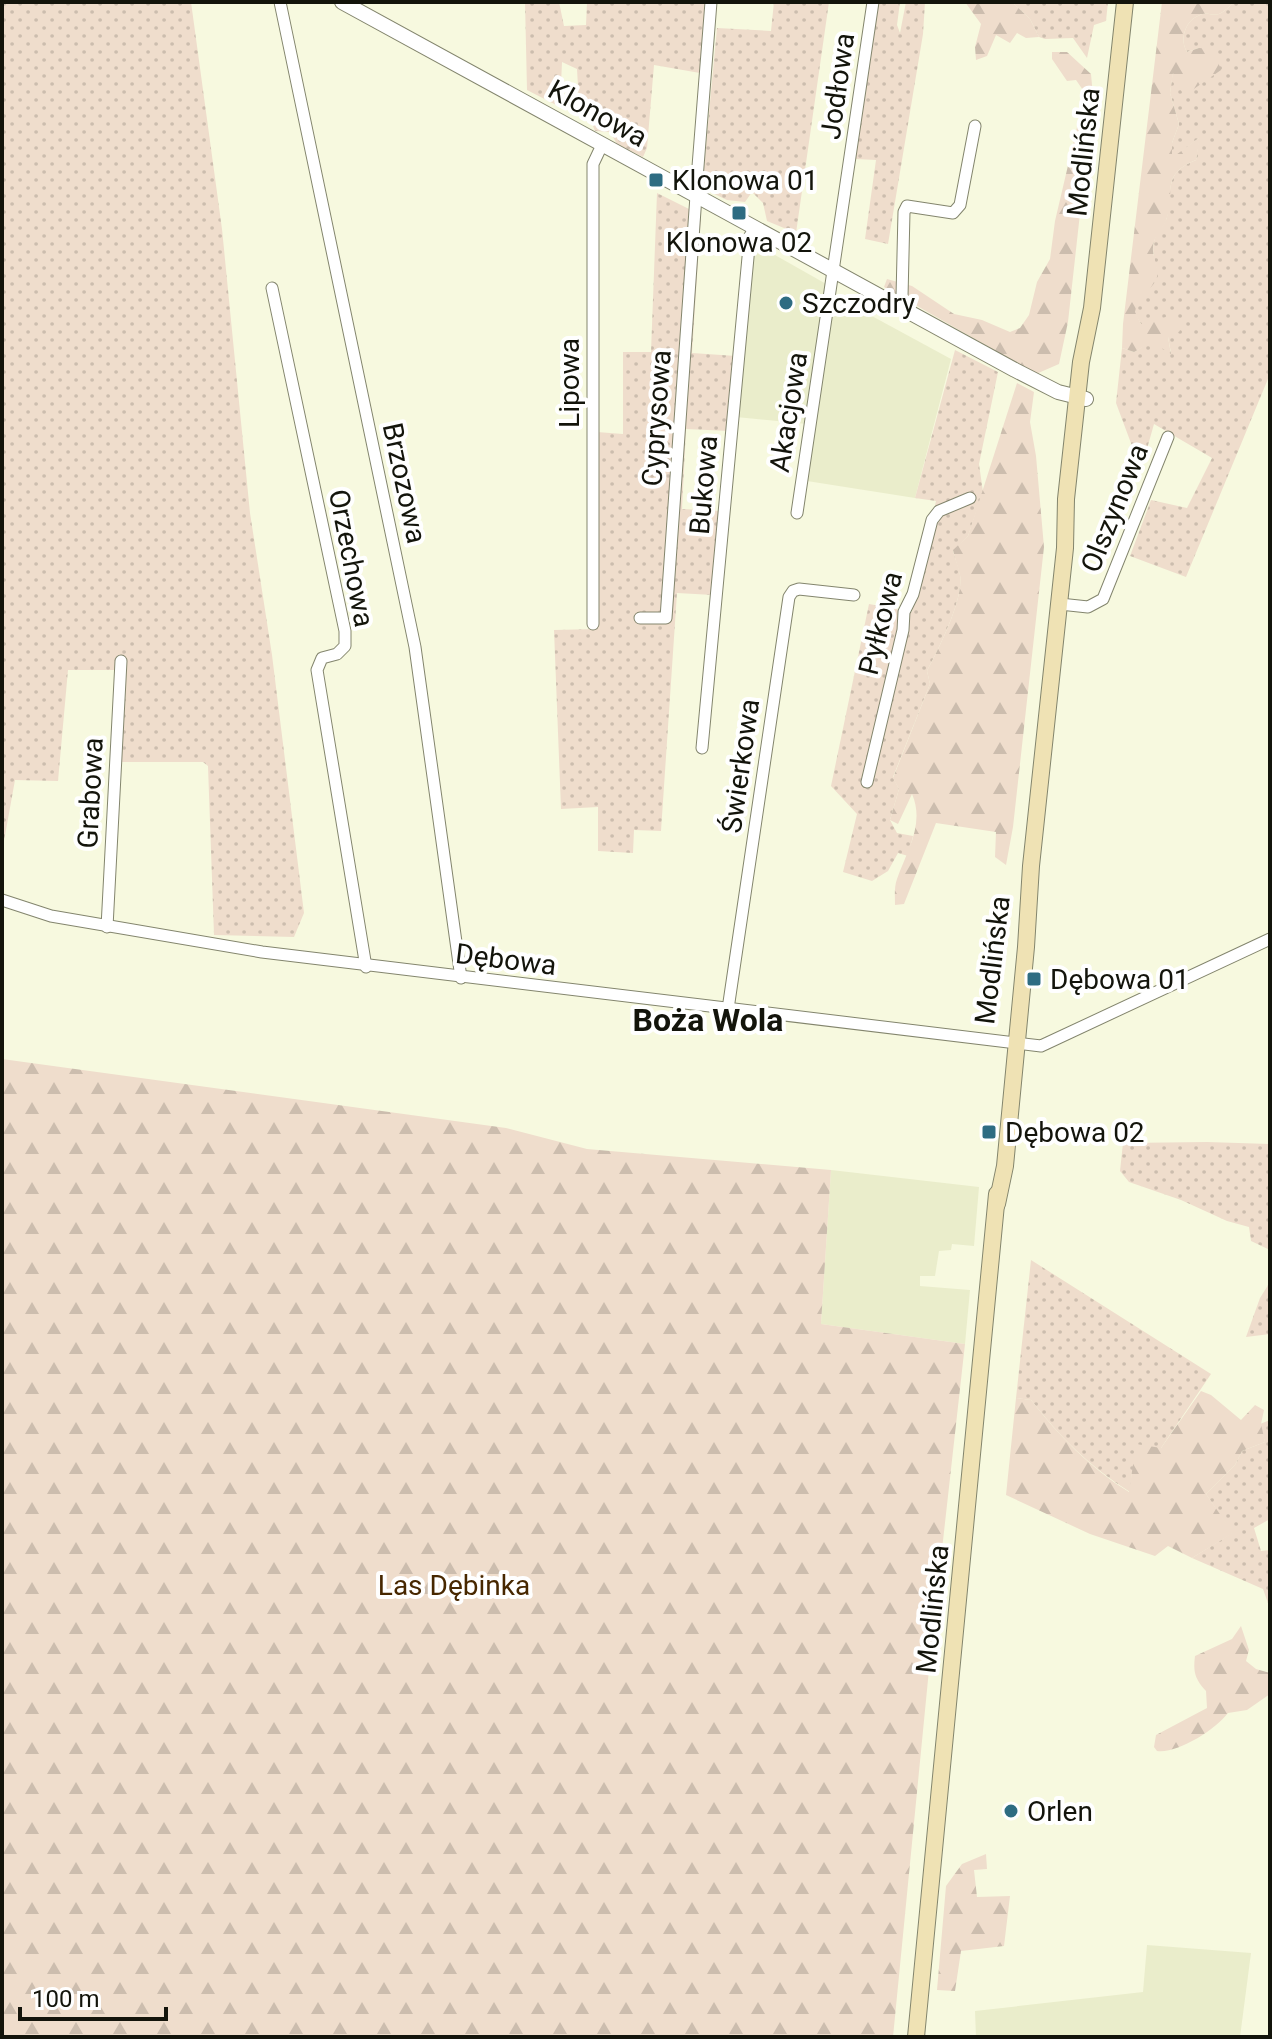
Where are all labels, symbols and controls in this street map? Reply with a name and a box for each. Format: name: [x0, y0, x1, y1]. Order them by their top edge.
street label: Jodłowa: [814, 31, 861, 141]
street label: Klonowa: [543, 73, 653, 154]
street label: Modlińska: [1060, 86, 1107, 218]
place label: Klonowa 01: [672, 164, 818, 197]
marker: Klonowa 01: [647, 171, 665, 189]
marker: Klonowa 02: [730, 204, 748, 222]
place label: Klonowa 02: [666, 226, 812, 259]
place label: Szczodry: [802, 287, 915, 320]
marker: Szczodry: [777, 294, 795, 312]
street label: Lipowa: [553, 338, 586, 428]
street label: Cyprysowa: [635, 349, 678, 487]
street label: Akacjowa: [763, 350, 814, 475]
street label: Brzozowa: [376, 420, 433, 546]
street label: Bukowa: [683, 434, 724, 536]
street label: Olszynowa: [1074, 439, 1155, 577]
street label: Orzechowa: [322, 486, 381, 630]
street label: Pyłkowa: [852, 568, 909, 678]
street label: Świerkowa: [715, 697, 766, 835]
street label: Grabowa: [71, 737, 110, 849]
street label: Modlińska: [968, 894, 1017, 1026]
street label: Dębowa: [454, 937, 558, 982]
place label: Dębowa 01: [1050, 963, 1190, 996]
marker: Dębowa 01: [1025, 970, 1043, 988]
district label: Boża Wola: [633, 1001, 783, 1039]
place label: Dębowa 02: [1005, 1116, 1145, 1149]
marker: Dębowa 02: [980, 1123, 998, 1141]
street label: Modlińska: [909, 1543, 956, 1675]
park label: Las Dębinka: [378, 1569, 530, 1602]
place label: Orlen: [1027, 1795, 1093, 1828]
marker: Orlen: [1002, 1802, 1020, 1820]
scale bar: [20, 1971, 166, 2021]
text: 100 m: [32, 1985, 99, 2013]

